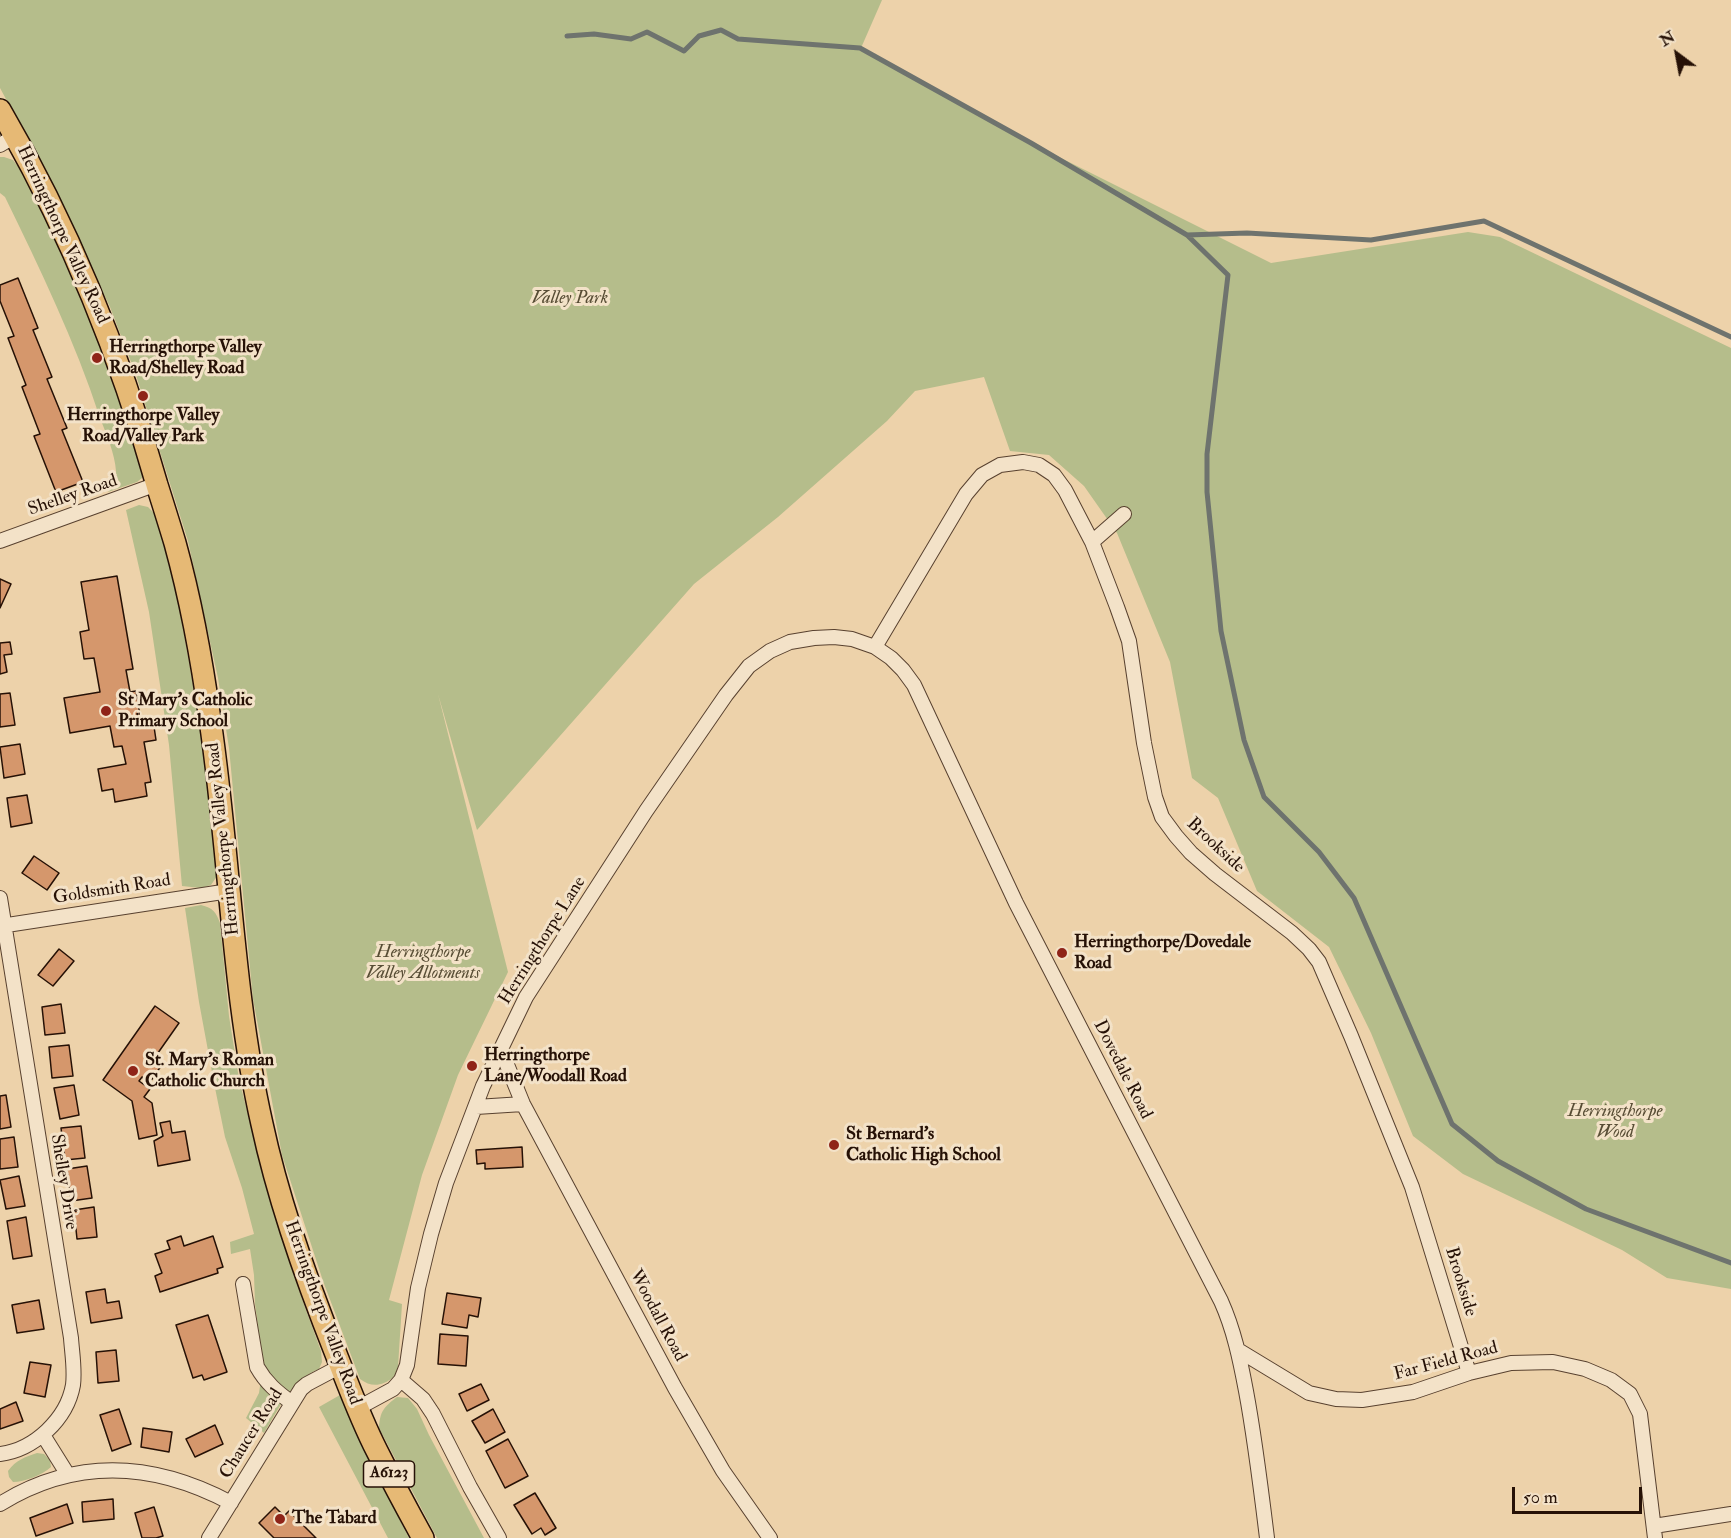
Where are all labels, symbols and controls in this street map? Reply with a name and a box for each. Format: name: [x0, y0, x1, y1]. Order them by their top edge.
north arrow: [1647, 24, 1707, 84]
text: N: [1656, 26, 1679, 51]
street label: Herringthorpe Valley Road: [11, 142, 113, 328]
park label: Valley Park: [532, 288, 608, 310]
place label: Herringthorpe Valley Road/Shelley Road: [109, 337, 262, 380]
marker: Herringthorpe Valley Road/Shelley Road: [90, 351, 104, 365]
marker: Herringthorpe Valley Road/Valley Park: [136, 389, 150, 403]
place label: Herringthorpe Valley Road/Valley Park: [67, 405, 219, 448]
street label: Shelley Road: [26, 471, 120, 521]
place label: St Mary's Catholic Primary School: [118, 690, 253, 732]
marker: St Mary's Catholic Primary School: [99, 704, 113, 718]
street label: Herringthorpe Valley Road: [203, 741, 245, 937]
street label: Brookside: [1182, 814, 1248, 878]
street label: Goldsmith Road: [52, 870, 172, 910]
street label: Herringthorpe Lane: [495, 873, 591, 1009]
place label: Herringthorpe/Dovedale Road: [1074, 932, 1251, 974]
park label: Herringthorpe Valley Allotments: [366, 942, 480, 984]
marker: Herringthorpe/Dovedale Road: [1055, 946, 1069, 960]
street label: Dovedale Road: [1088, 1017, 1156, 1123]
place label: Herringthorpe Lane/Woodall Road: [484, 1045, 627, 1088]
place label: St. Mary's Roman Catholic Church: [145, 1050, 274, 1092]
marker: Herringthorpe Lane/Woodall Road: [465, 1059, 479, 1073]
marker: St. Mary's Roman Catholic Church: [126, 1064, 140, 1078]
park label: Herringthorpe Wood: [1568, 1101, 1662, 1144]
place label: St Bernard's Catholic High School: [846, 1124, 1001, 1166]
street label: Shelley Drive: [45, 1133, 81, 1231]
marker: St Bernard's Catholic High School: [827, 1138, 841, 1152]
street label: Herringthorpe Valley Road: [279, 1218, 365, 1408]
street label: Brookside: [1439, 1245, 1481, 1319]
street label: Woodall Road: [624, 1266, 690, 1366]
street label: Far Field Road: [1392, 1338, 1500, 1386]
street label: Chaucer Road: [216, 1385, 288, 1483]
road number: A6123: [364, 1461, 414, 1487]
scale bar: [1515, 1475, 1646, 1513]
text: 50 m: [1523, 1486, 1558, 1509]
place label: The Tabard: [292, 1508, 377, 1530]
marker: The Tabard: [273, 1512, 287, 1526]

